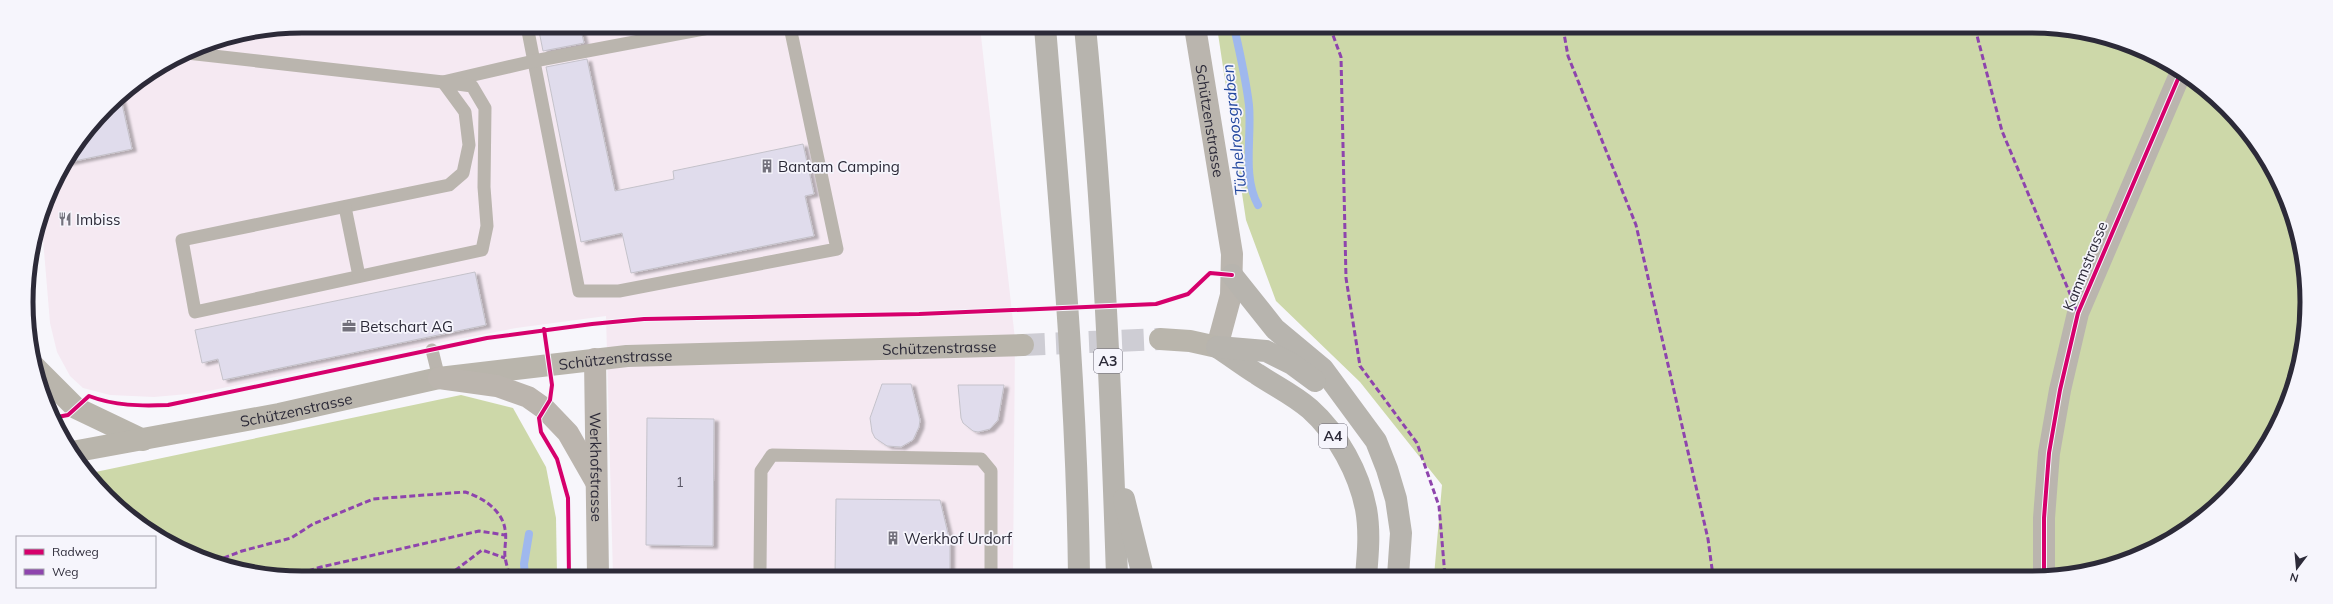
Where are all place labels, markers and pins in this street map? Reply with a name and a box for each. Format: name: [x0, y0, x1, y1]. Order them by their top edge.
place label: Bantam Camping: [778, 157, 900, 176]
building icon: Bantam Camping: [759, 158, 775, 174]
place label: Imbiss: [76, 210, 121, 229]
restaurant icon: Imbiss: [57, 211, 73, 227]
place label: Betschart AG: [360, 317, 453, 336]
office icon: Betschart AG: [341, 318, 357, 334]
place label: Werkhof Urdorf: [904, 529, 1013, 548]
building icon: Werkhof Urdorf: [885, 530, 901, 546]

